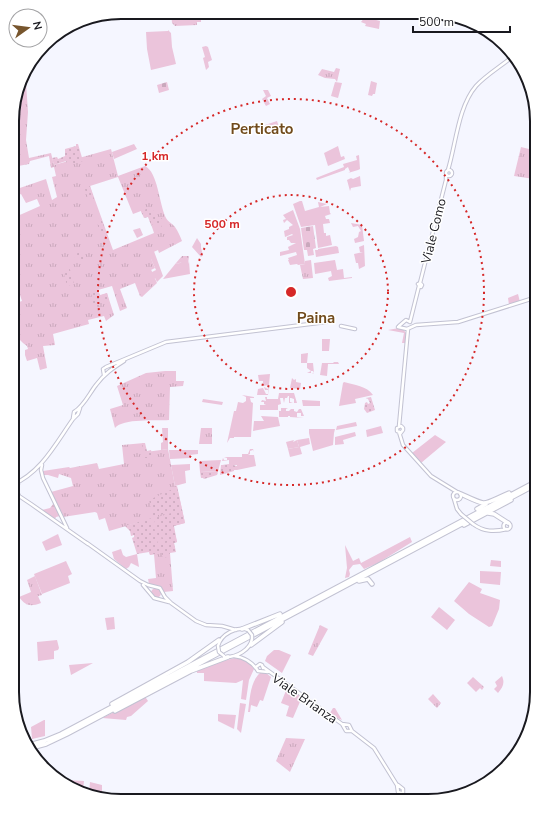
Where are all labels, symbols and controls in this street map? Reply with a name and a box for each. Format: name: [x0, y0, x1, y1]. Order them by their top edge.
north arrow: [8, 8, 48, 48]
scale bar: [413, 8, 510, 34]
text: 500 m: [419, 14, 454, 30]
text: N: [29, 20, 45, 32]
district label: Perticato: [231, 119, 294, 139]
text: 1 km: [141, 148, 169, 164]
street label: Viale Como: [417, 197, 451, 267]
text: 500 m: [204, 216, 240, 232]
centre of rings: [284, 285, 298, 299]
district label: Paina: [297, 308, 335, 328]
street label: Viale Brianza: [267, 669, 341, 728]

